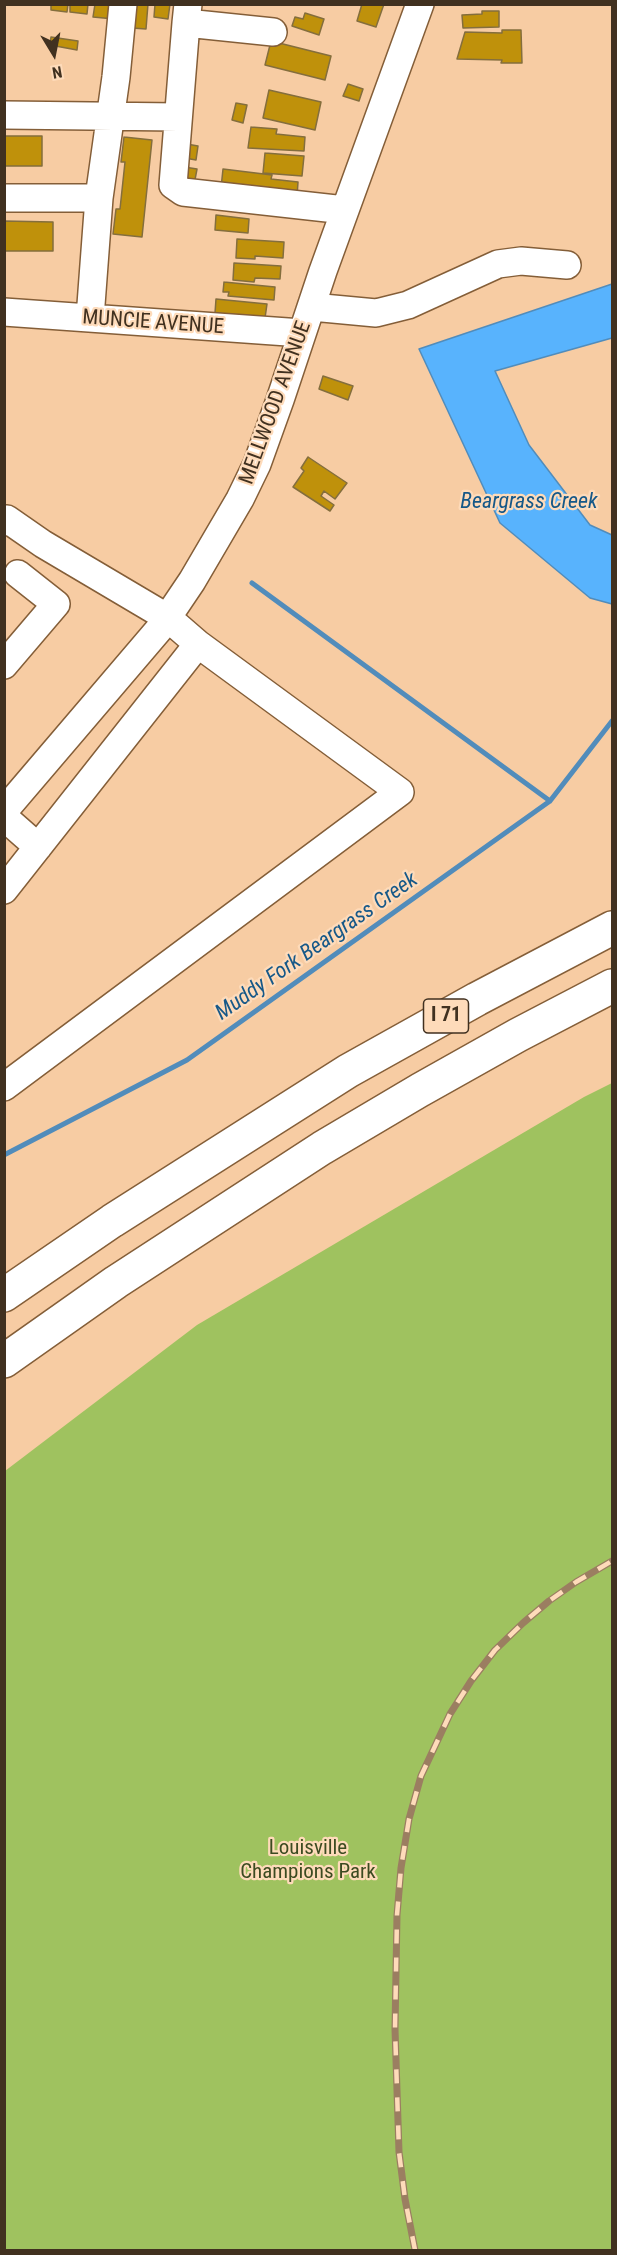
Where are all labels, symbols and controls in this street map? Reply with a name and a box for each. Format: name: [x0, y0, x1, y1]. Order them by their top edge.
north arrow: [24, 24, 84, 84]
text: N: [51, 62, 64, 82]
street label: MUNCIE AVENUE: [81, 305, 225, 341]
street label: MELLWOOD AVENUE: [235, 318, 317, 488]
water label: Beargrass Creek: [460, 489, 598, 515]
water label: Muddy Fork Beargrass Creek: [211, 867, 423, 1027]
road number: I 71: [424, 999, 468, 1033]
park label: Louisville Champions Park: [240, 1836, 376, 1886]

